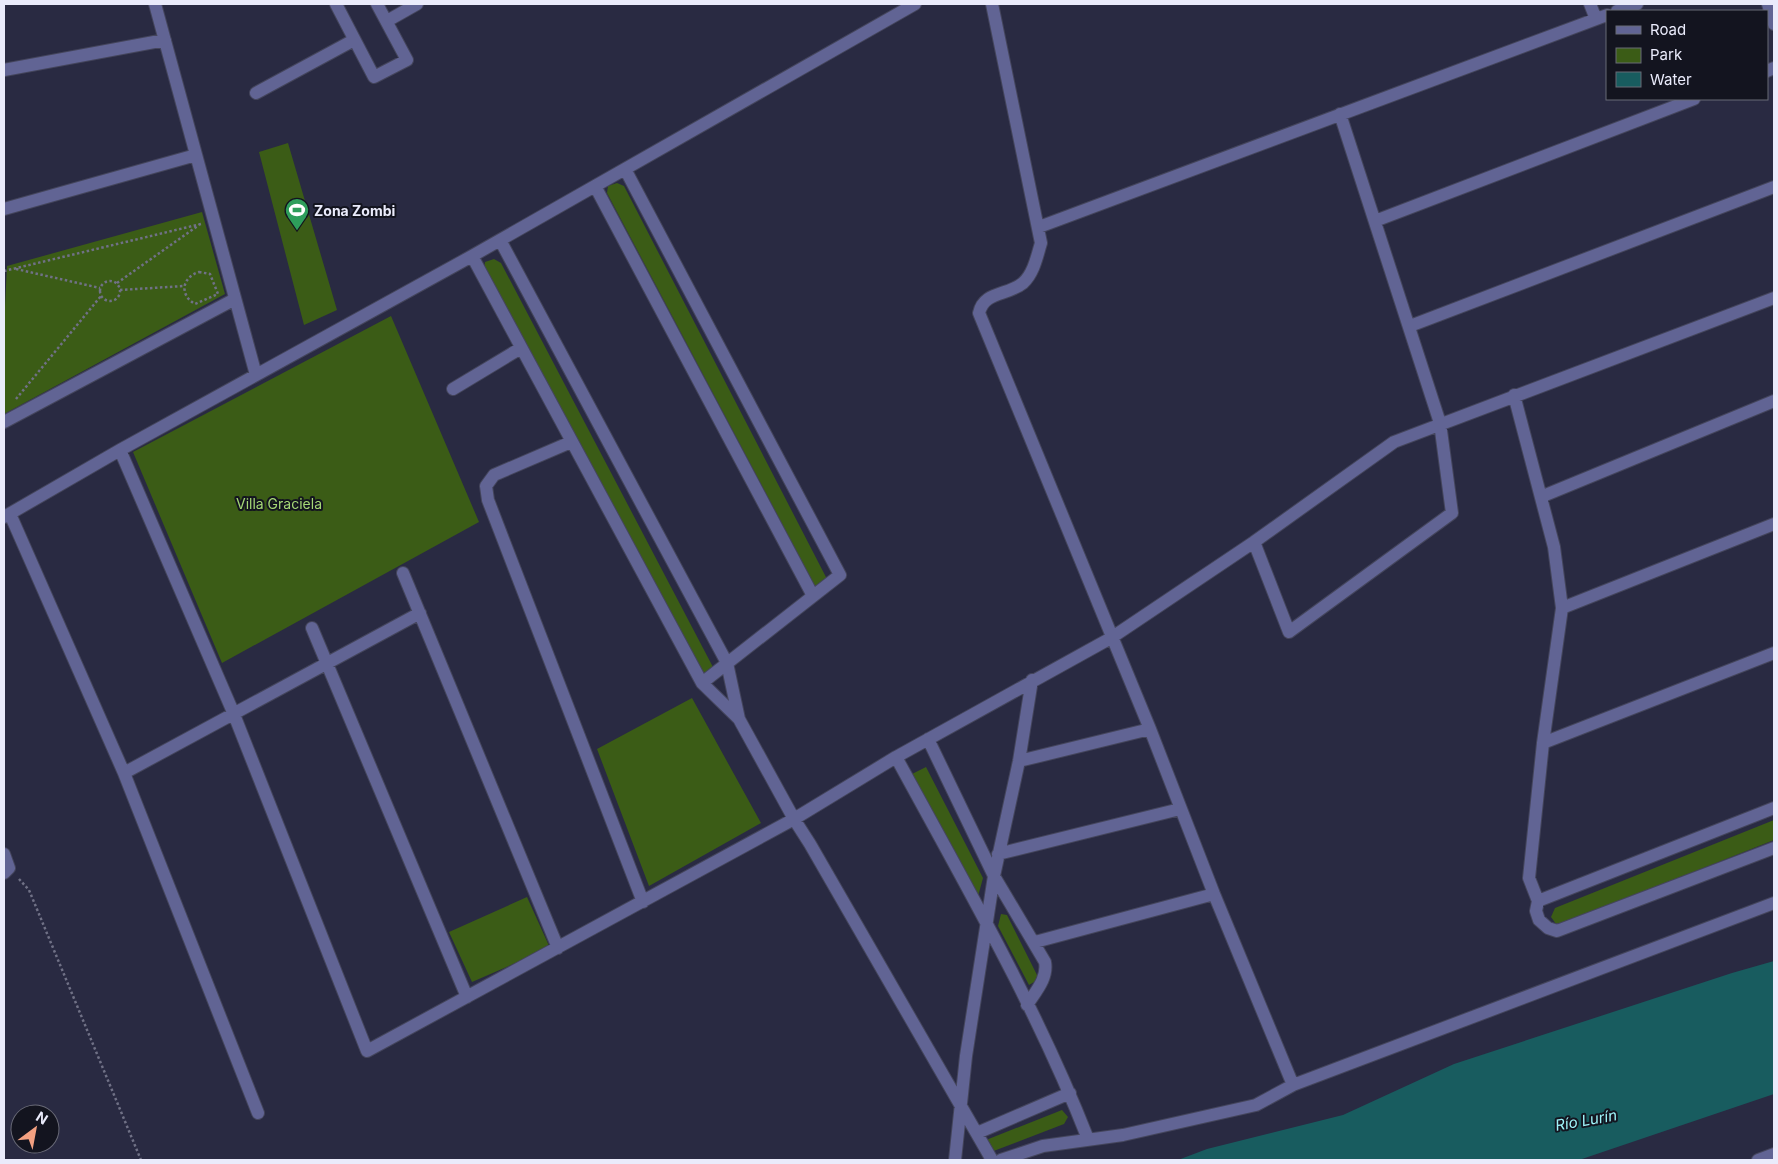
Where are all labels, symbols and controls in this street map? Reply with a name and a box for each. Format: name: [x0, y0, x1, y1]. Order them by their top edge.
legend: [1606, 10, 1768, 100]
text: Road: [1650, 20, 1686, 39]
text: Park: [1650, 45, 1683, 64]
text: Water: [1650, 70, 1692, 89]
sports icon: Zona Zombi: [284, 197, 310, 231]
place label: Zona Zombi: [314, 202, 396, 219]
park label: Villa Graciela: [236, 495, 322, 512]
north arrow: [10, 1104, 60, 1154]
water label: Río Lurín: [1554, 1105, 1618, 1135]
text: N: [33, 1108, 51, 1128]

